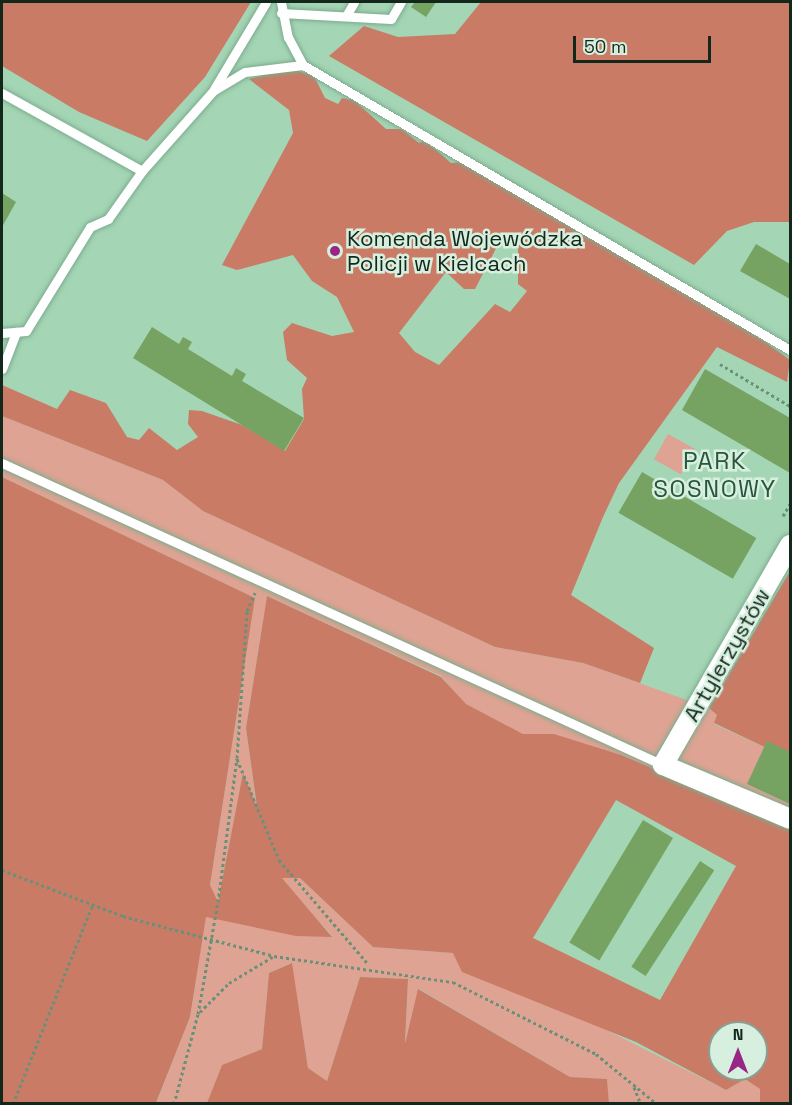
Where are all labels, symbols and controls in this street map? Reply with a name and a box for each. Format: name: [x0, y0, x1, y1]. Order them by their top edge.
scale bar: [576, 24, 714, 62]
text: 50 m: [584, 35, 626, 58]
place label: Komenda Wojewódzka Policji w Kielcach: [347, 225, 583, 276]
marker: Komenda Wojewódzka Policji w Kielcach: [328, 244, 342, 258]
district label: PARK SOSNOWY: [653, 447, 777, 503]
street label: Artylerzystów: [678, 584, 776, 726]
north arrow: [708, 1021, 768, 1081]
text: N: [733, 1024, 743, 1045]

